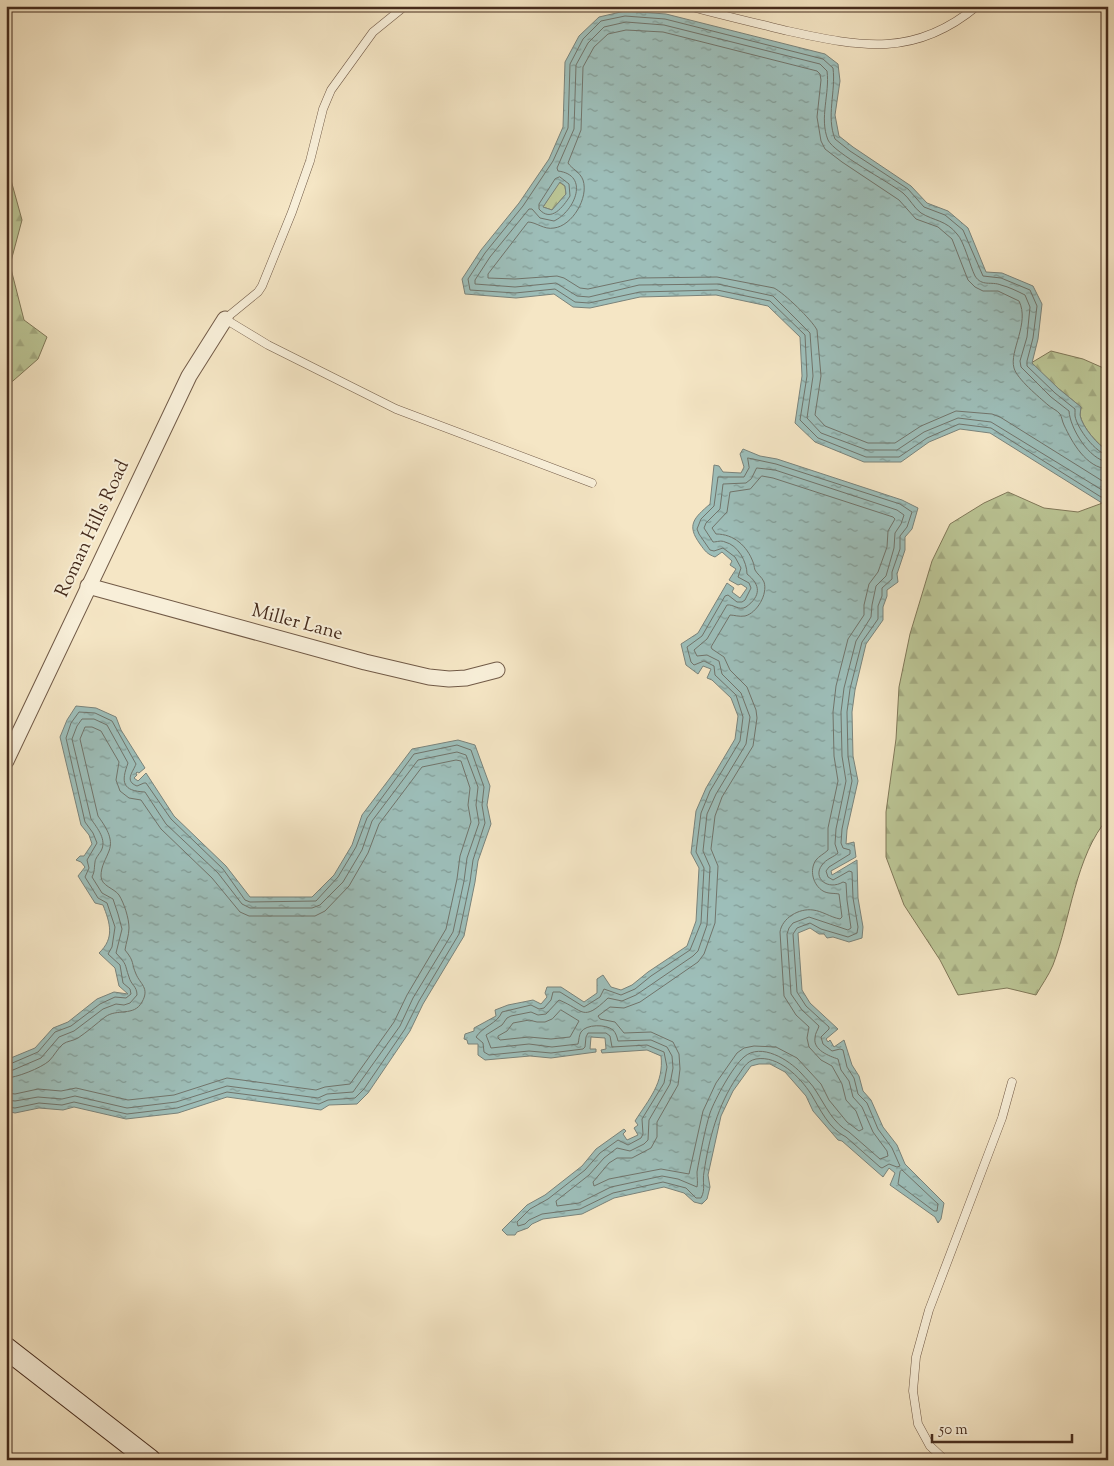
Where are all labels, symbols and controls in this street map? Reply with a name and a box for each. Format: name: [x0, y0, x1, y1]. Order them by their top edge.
street label: Roman Hills Road: [49, 456, 137, 602]
street label: Miller Lane: [248, 598, 346, 648]
scale bar: [932, 1411, 1072, 1443]
text: 50 m: [938, 1420, 968, 1441]

